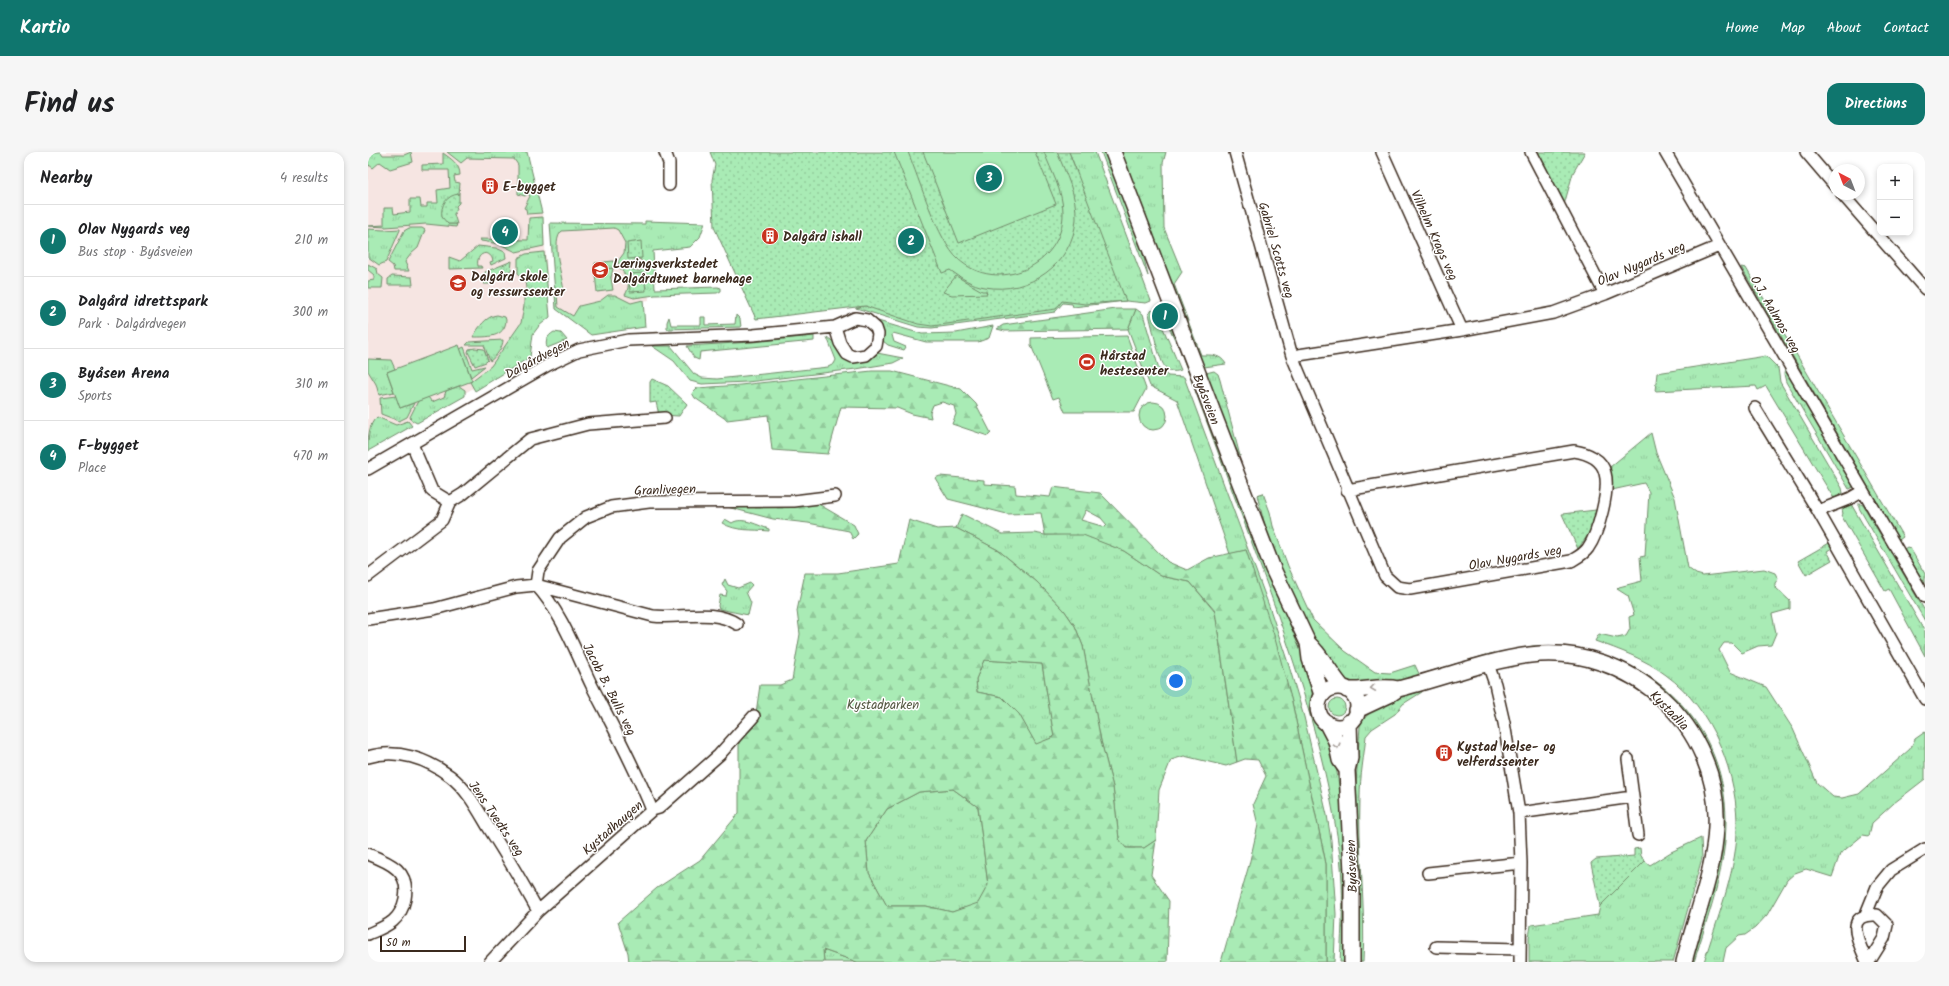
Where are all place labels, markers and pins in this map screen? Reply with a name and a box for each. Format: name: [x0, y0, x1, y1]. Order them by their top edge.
pin: 3: [976, 163, 1002, 193]
building icon: E-bygget: [480, 176, 500, 196]
place label: E-bygget: [503, 177, 556, 198]
pin: 4: [492, 217, 518, 247]
building icon: Dalgård ishall: [760, 226, 780, 246]
pin: 2: [898, 226, 924, 256]
place label: Dalgård ishall: [783, 227, 862, 248]
place label: Læringsverkstedet Dalgårdtunet barnehage: [613, 254, 752, 290]
school or university icon: Læringsverkstedet Dalgårdtunet barnehage: [590, 260, 610, 280]
place label: Dalgård skole og ressurssenter: [471, 267, 566, 303]
school or university icon: Dalgård skole og ressurssenter: [448, 273, 468, 293]
pin: 1: [1152, 301, 1178, 331]
place label: Hårstad hestesenter: [1100, 346, 1170, 382]
sports icon: Hårstad hestesenter: [1077, 352, 1097, 372]
place label: Kystad helse- og velferdssenter: [1457, 737, 1556, 773]
building icon: Kystad helse- og velferdssenter: [1434, 743, 1454, 763]

